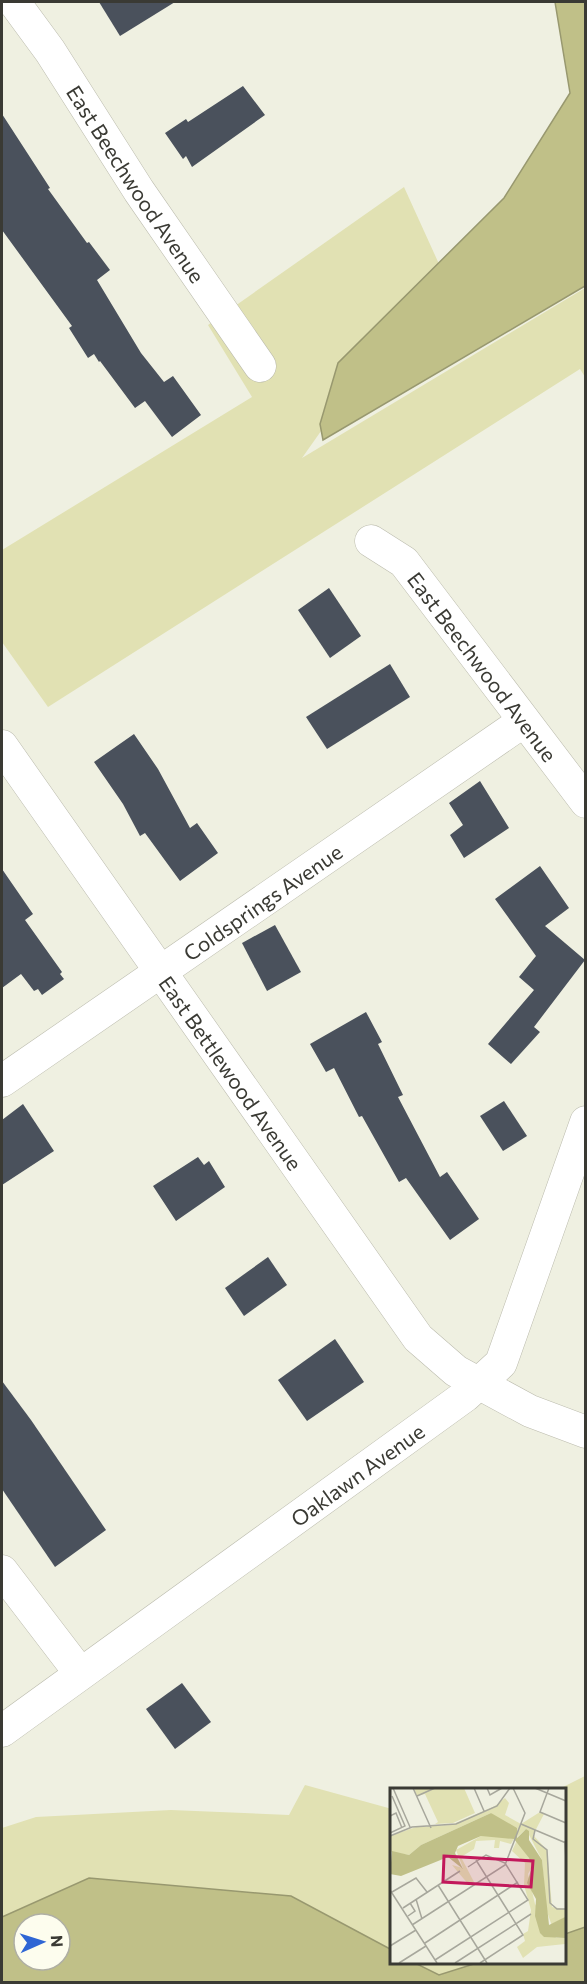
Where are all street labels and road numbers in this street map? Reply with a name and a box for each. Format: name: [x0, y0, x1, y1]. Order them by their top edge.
street label: East Beechwood Avenue: [62, 80, 211, 287]
street label: East Beechwood Avenue: [403, 567, 563, 766]
street label: Coldsprings Avenue: [178, 838, 346, 965]
street label: East Bettlewood Avenue: [155, 971, 308, 1174]
street label: Oaklawn Avenue: [285, 1418, 428, 1531]

